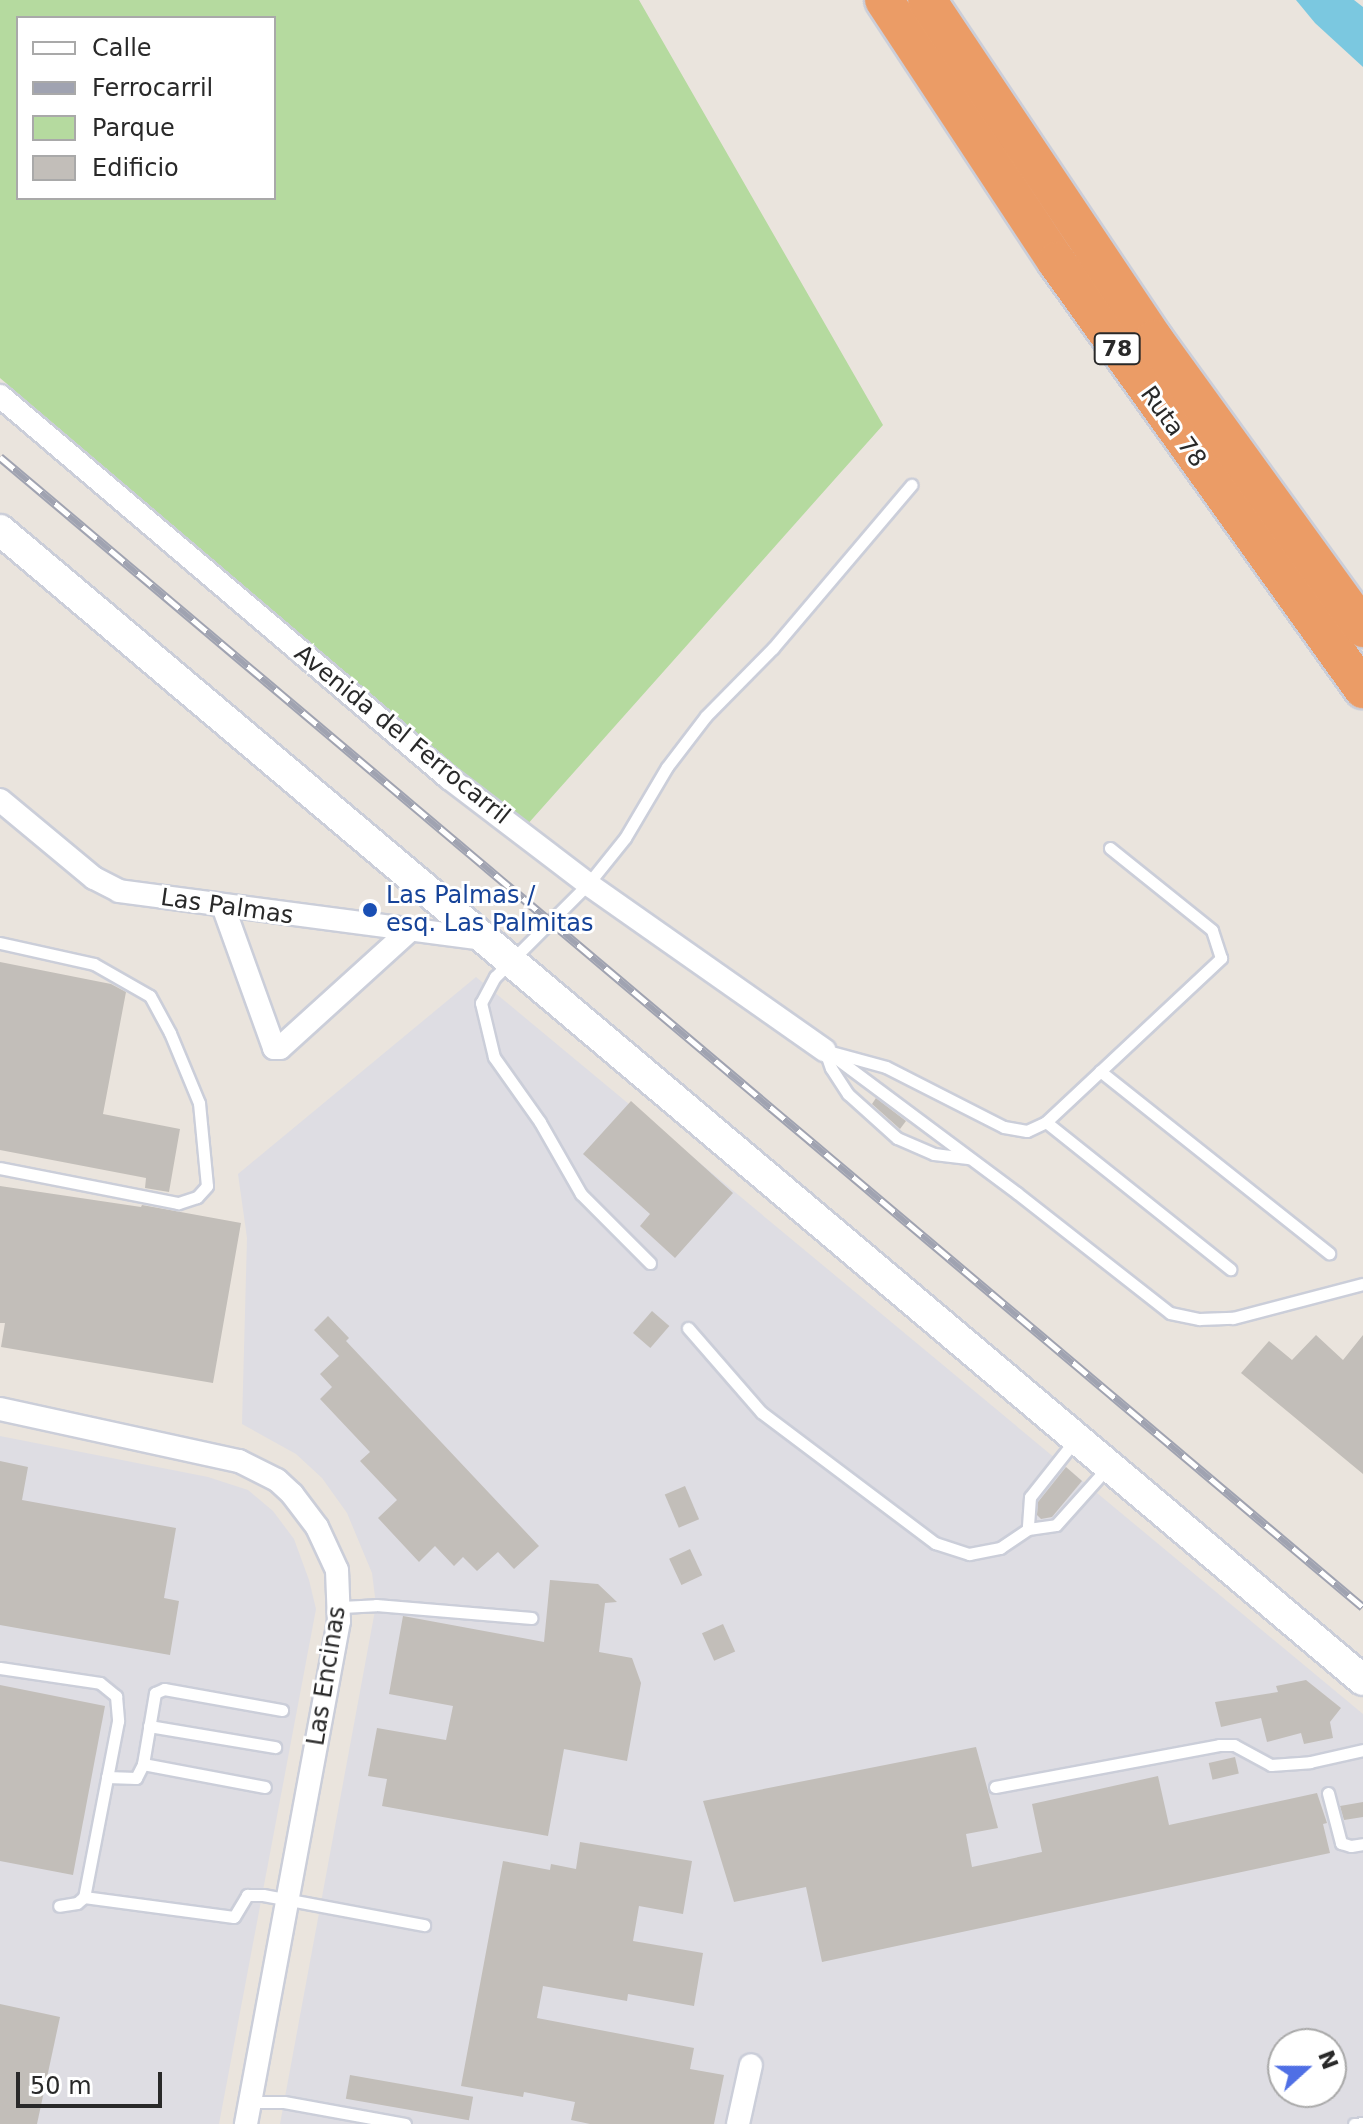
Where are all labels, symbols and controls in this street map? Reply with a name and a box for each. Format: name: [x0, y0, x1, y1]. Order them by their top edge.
legend: [16, 16, 276, 200]
text: Calle: [92, 34, 152, 62]
text: Ferrocarril: [92, 74, 213, 102]
text: Parque: [92, 114, 175, 142]
text: Edificio: [92, 154, 179, 182]
road number: 78: [1093, 331, 1141, 367]
street label: Ruta 78: [1134, 381, 1212, 473]
street label: Avenida del Ferrocarril: [288, 639, 516, 831]
place label: Las Palmas / esq. Las Palmitas: [386, 882, 593, 938]
street label: Las Palmas: [159, 883, 295, 931]
marker: Las Palmas / esq. Las Palmitas: [361, 901, 379, 919]
street label: Las Encinas: [302, 1604, 352, 1748]
north arrow: [1267, 2028, 1347, 2108]
text: N: [1313, 2047, 1343, 2073]
scale bar: [20, 2056, 166, 2106]
text: 50 m: [30, 2072, 92, 2100]

